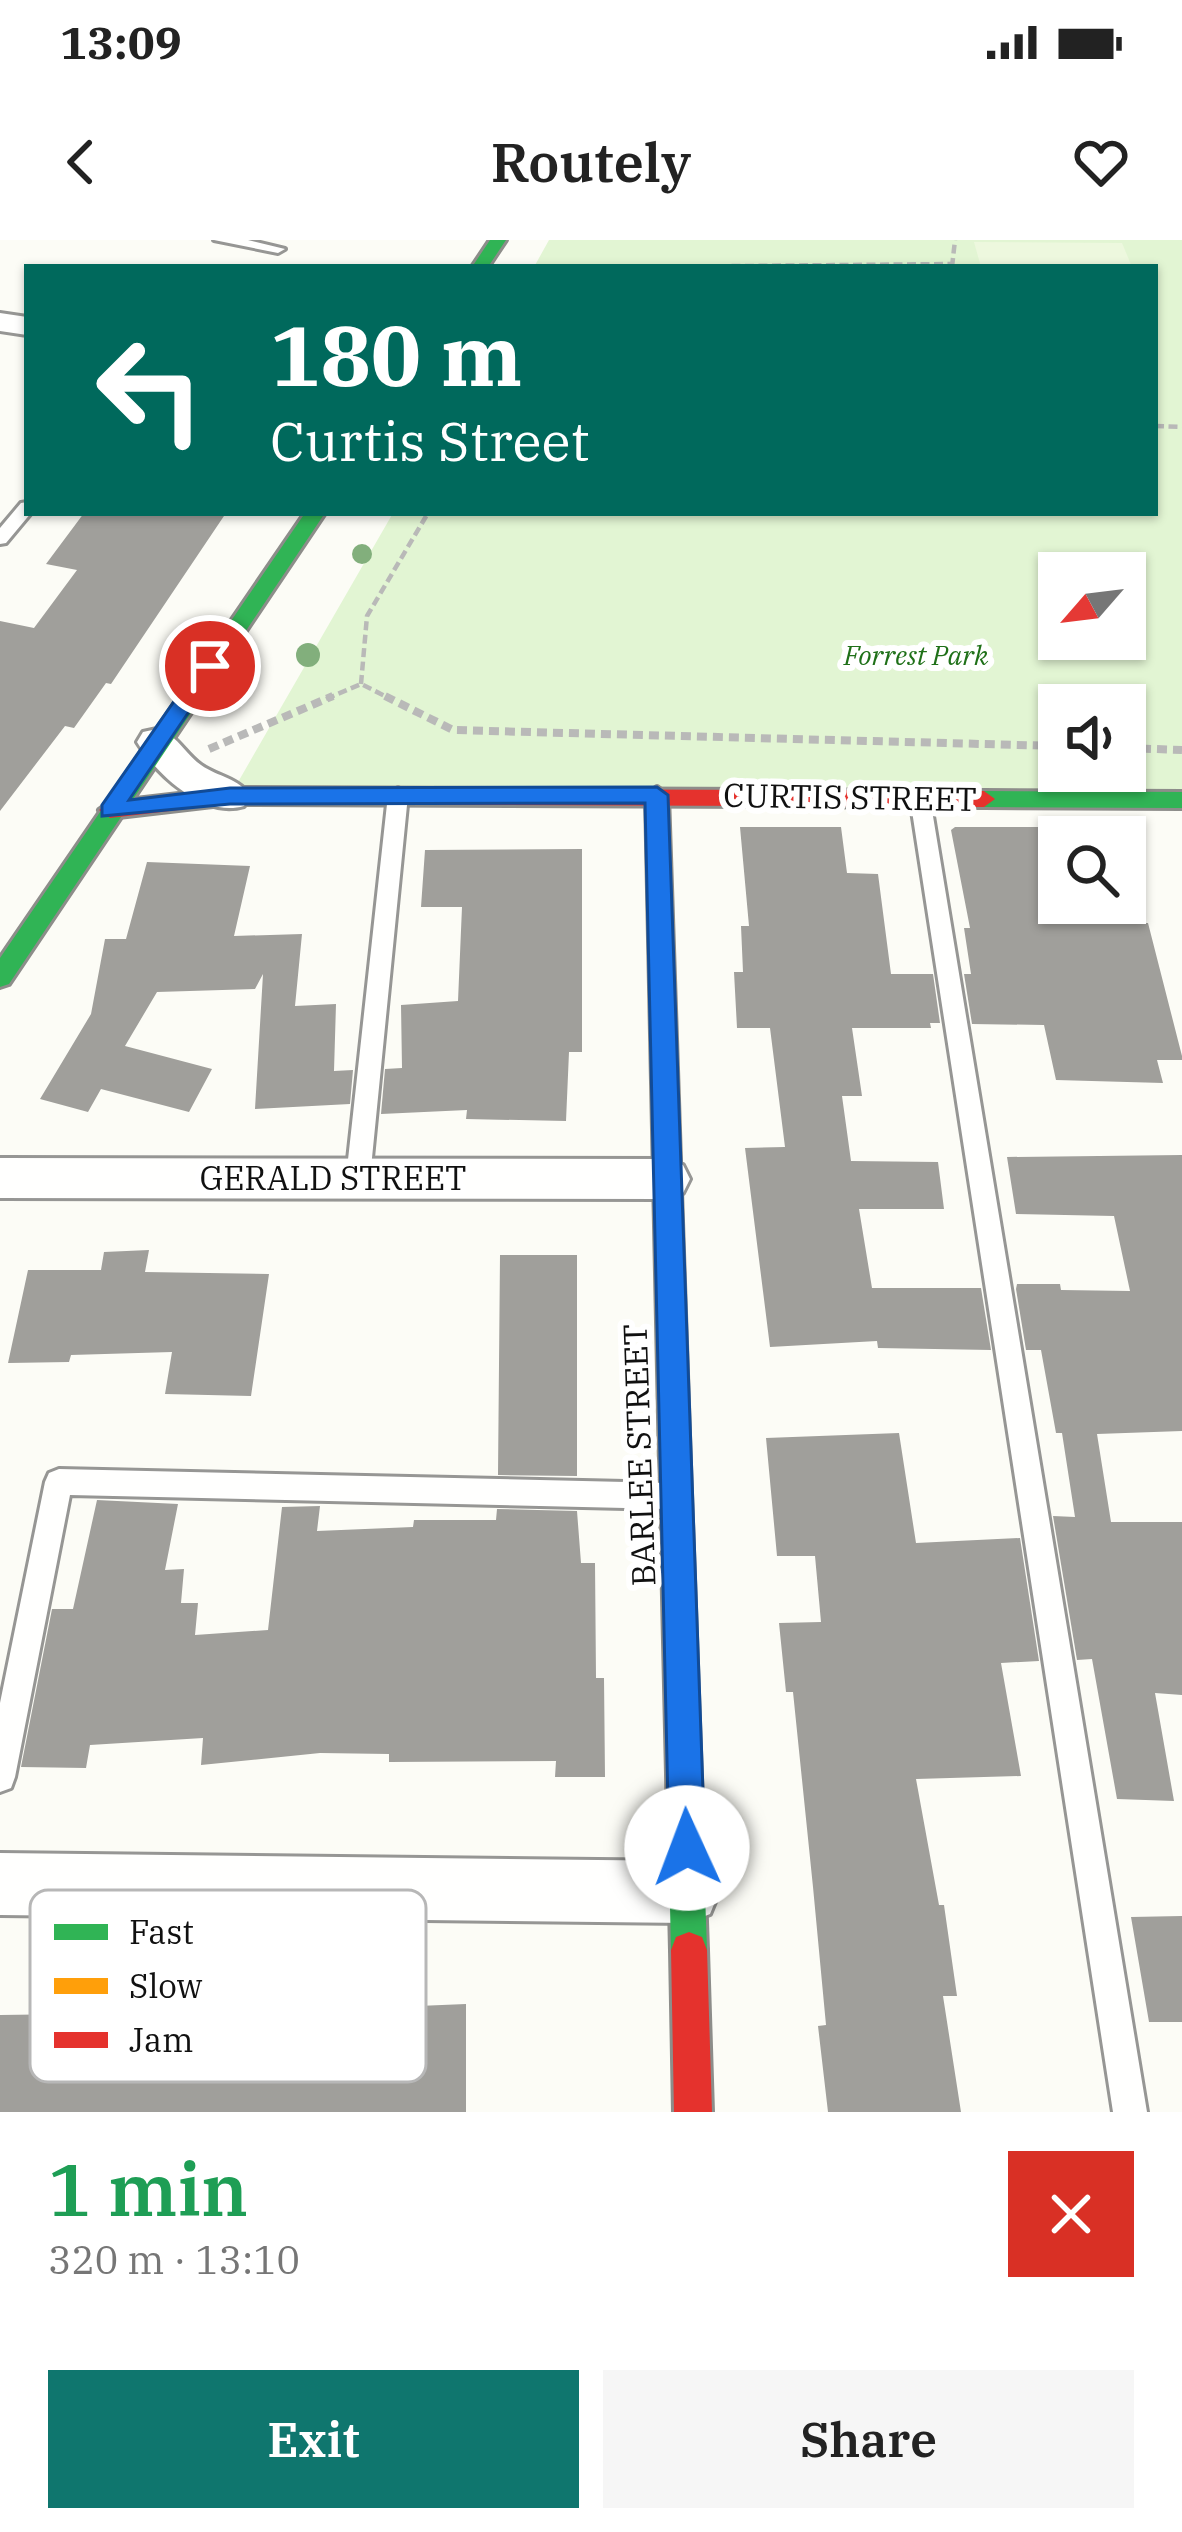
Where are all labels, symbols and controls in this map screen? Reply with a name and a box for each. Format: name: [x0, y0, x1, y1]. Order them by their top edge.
text: 13:09: [60, 13, 182, 71]
text: Routely: [491, 127, 691, 197]
icon: back: [48, 129, 114, 195]
icon: heart: [1068, 129, 1134, 195]
text: 180 m: [270, 300, 522, 409]
icon: left: [72, 312, 228, 468]
text: Curtis Street: [270, 406, 590, 476]
north arrow: [1038, 552, 1146, 660]
map controls: [1038, 552, 1146, 924]
pin: [159, 615, 261, 717]
icon: arrive: [177, 633, 243, 699]
park label: Forrest Park: [843, 637, 989, 672]
button: sound: [1038, 684, 1146, 792]
street label: CURTIS STREET: [723, 773, 977, 820]
button: search: [1038, 816, 1146, 924]
street label: GERALD STREET: [199, 1156, 467, 1199]
street label: BARLEE STREET: [612, 1323, 665, 1587]
position arrow: [624, 1785, 750, 1911]
legend: [30, 1890, 426, 2082]
text: Fast: [129, 1910, 194, 1953]
text: Slow: [129, 1964, 203, 2007]
text: Jam: [129, 2018, 193, 2061]
text: 1 min: [48, 2142, 248, 2236]
button: close: [1008, 2151, 1134, 2277]
text: 320 m · 13:10: [48, 2234, 300, 2285]
button: Exit: [48, 2370, 579, 2508]
button: Share: [603, 2370, 1134, 2508]

